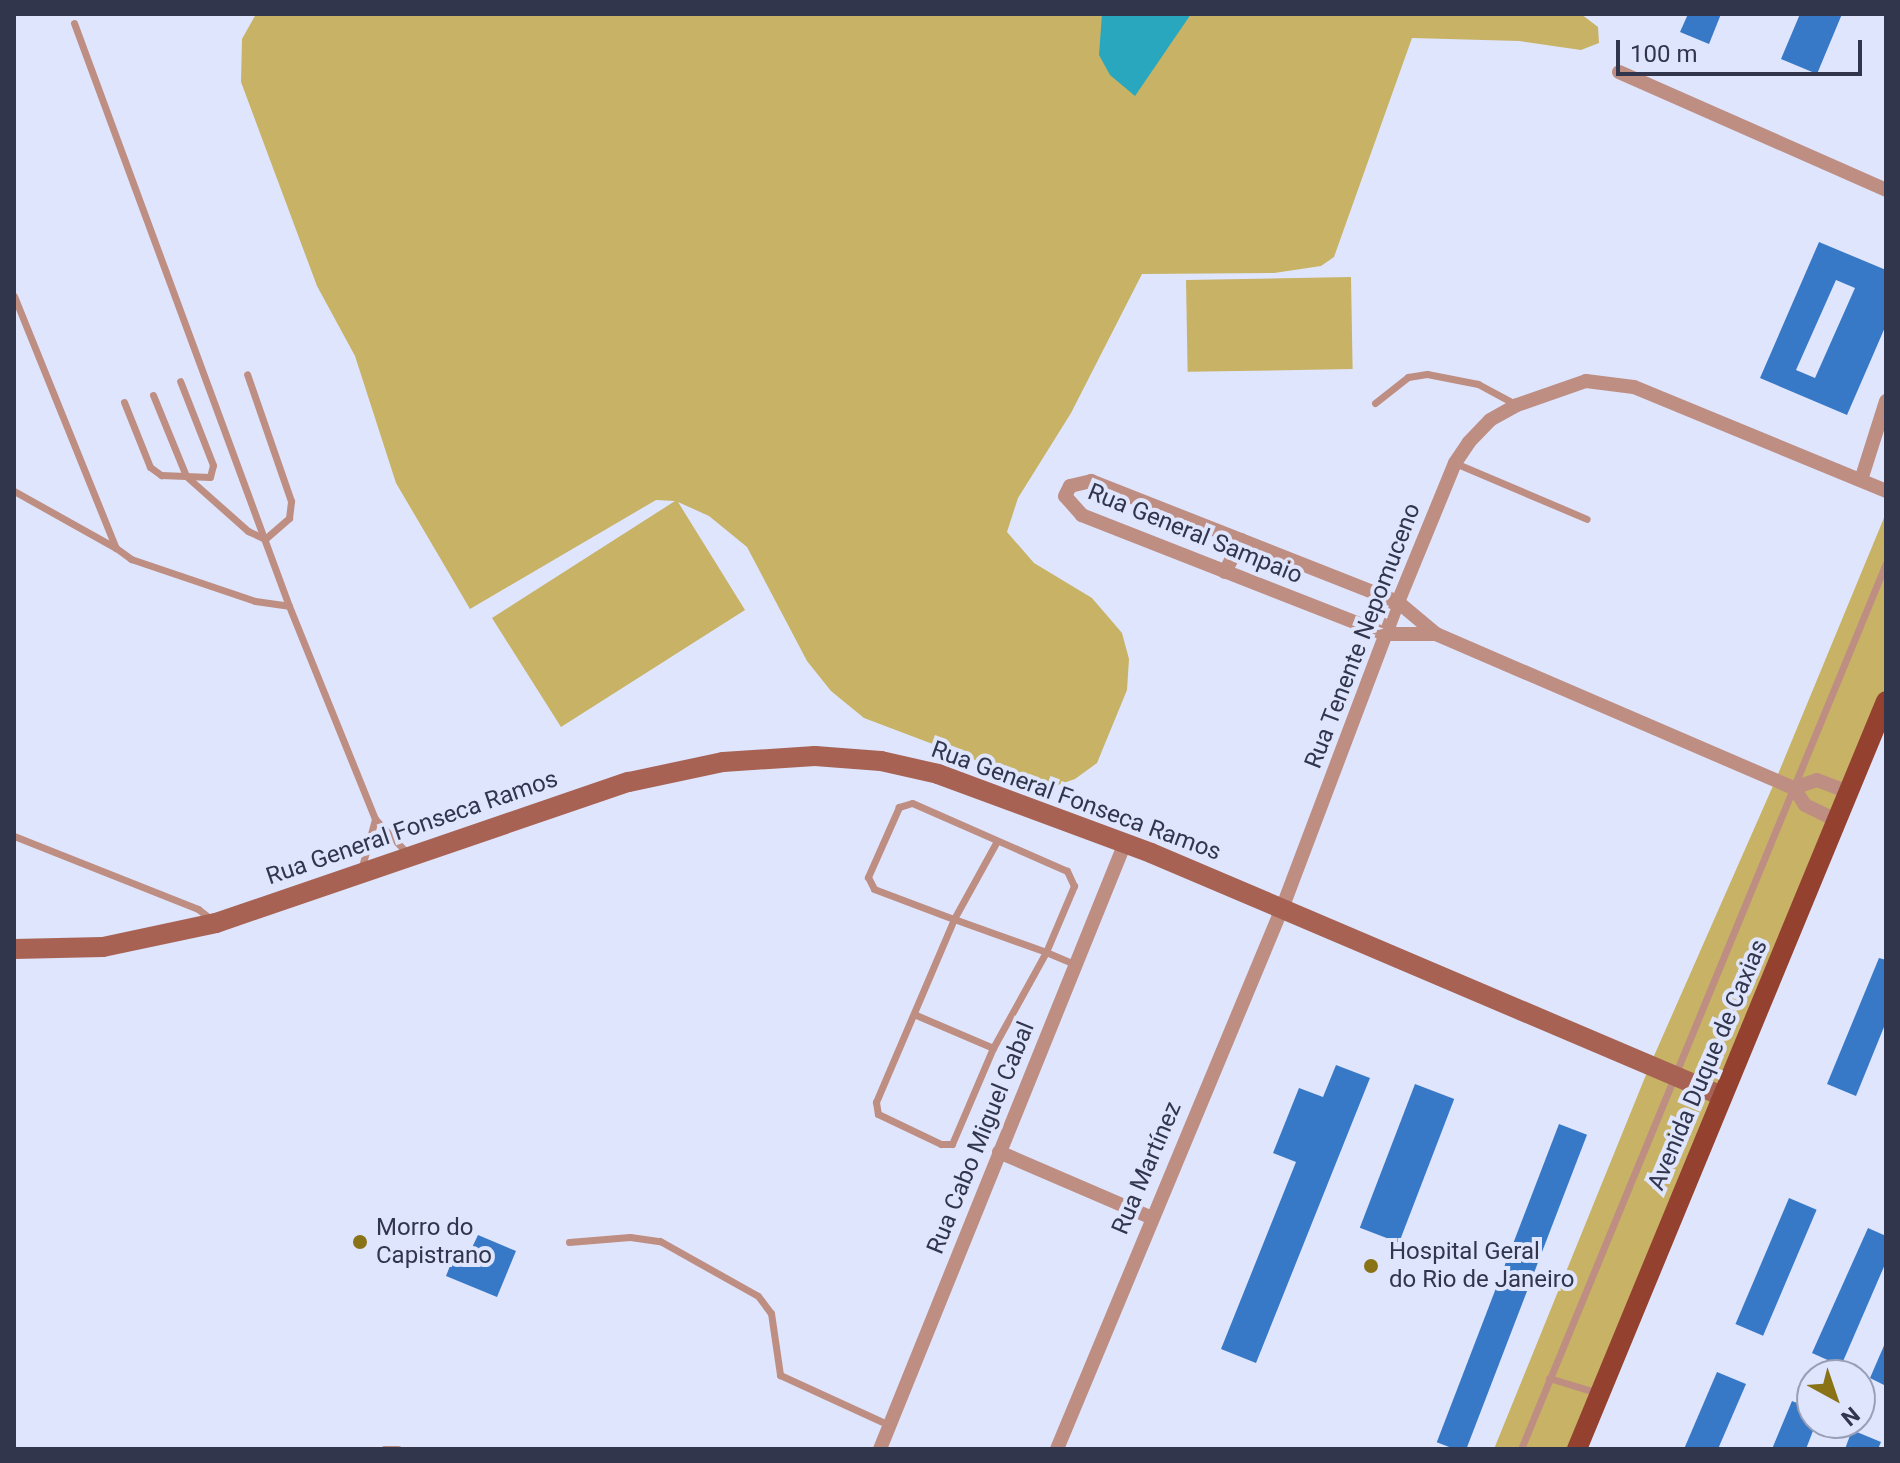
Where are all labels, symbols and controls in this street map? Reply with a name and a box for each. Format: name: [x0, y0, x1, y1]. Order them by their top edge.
scale bar: [1620, 24, 1866, 74]
text: 100 m: [1630, 40, 1697, 68]
street label: Rua General Sampaio: [1083, 478, 1307, 590]
street label: Rua Tenente Nepomuceno: [1299, 499, 1427, 773]
street label: Rua General Fonseca Ramos: [927, 735, 1225, 867]
street label: Rua General Fonseca Ramos: [263, 765, 561, 891]
street label: Avenida Duque de Caxias: [1642, 935, 1774, 1195]
street label: Rua Cabo Miguel Cabal: [921, 1018, 1041, 1258]
street label: Rua Martínez: [1106, 1097, 1188, 1239]
place label: Morro do Capistrano: [376, 1214, 492, 1270]
marker: Morro do Capistrano: [351, 1233, 369, 1251]
place label: Hospital Geral do Rio de Janeiro: [1389, 1238, 1574, 1294]
marker: Hospital Geral do Rio de Janeiro: [1360, 1255, 1382, 1277]
north arrow: [1796, 1359, 1876, 1439]
text: N: [1836, 1402, 1864, 1431]

